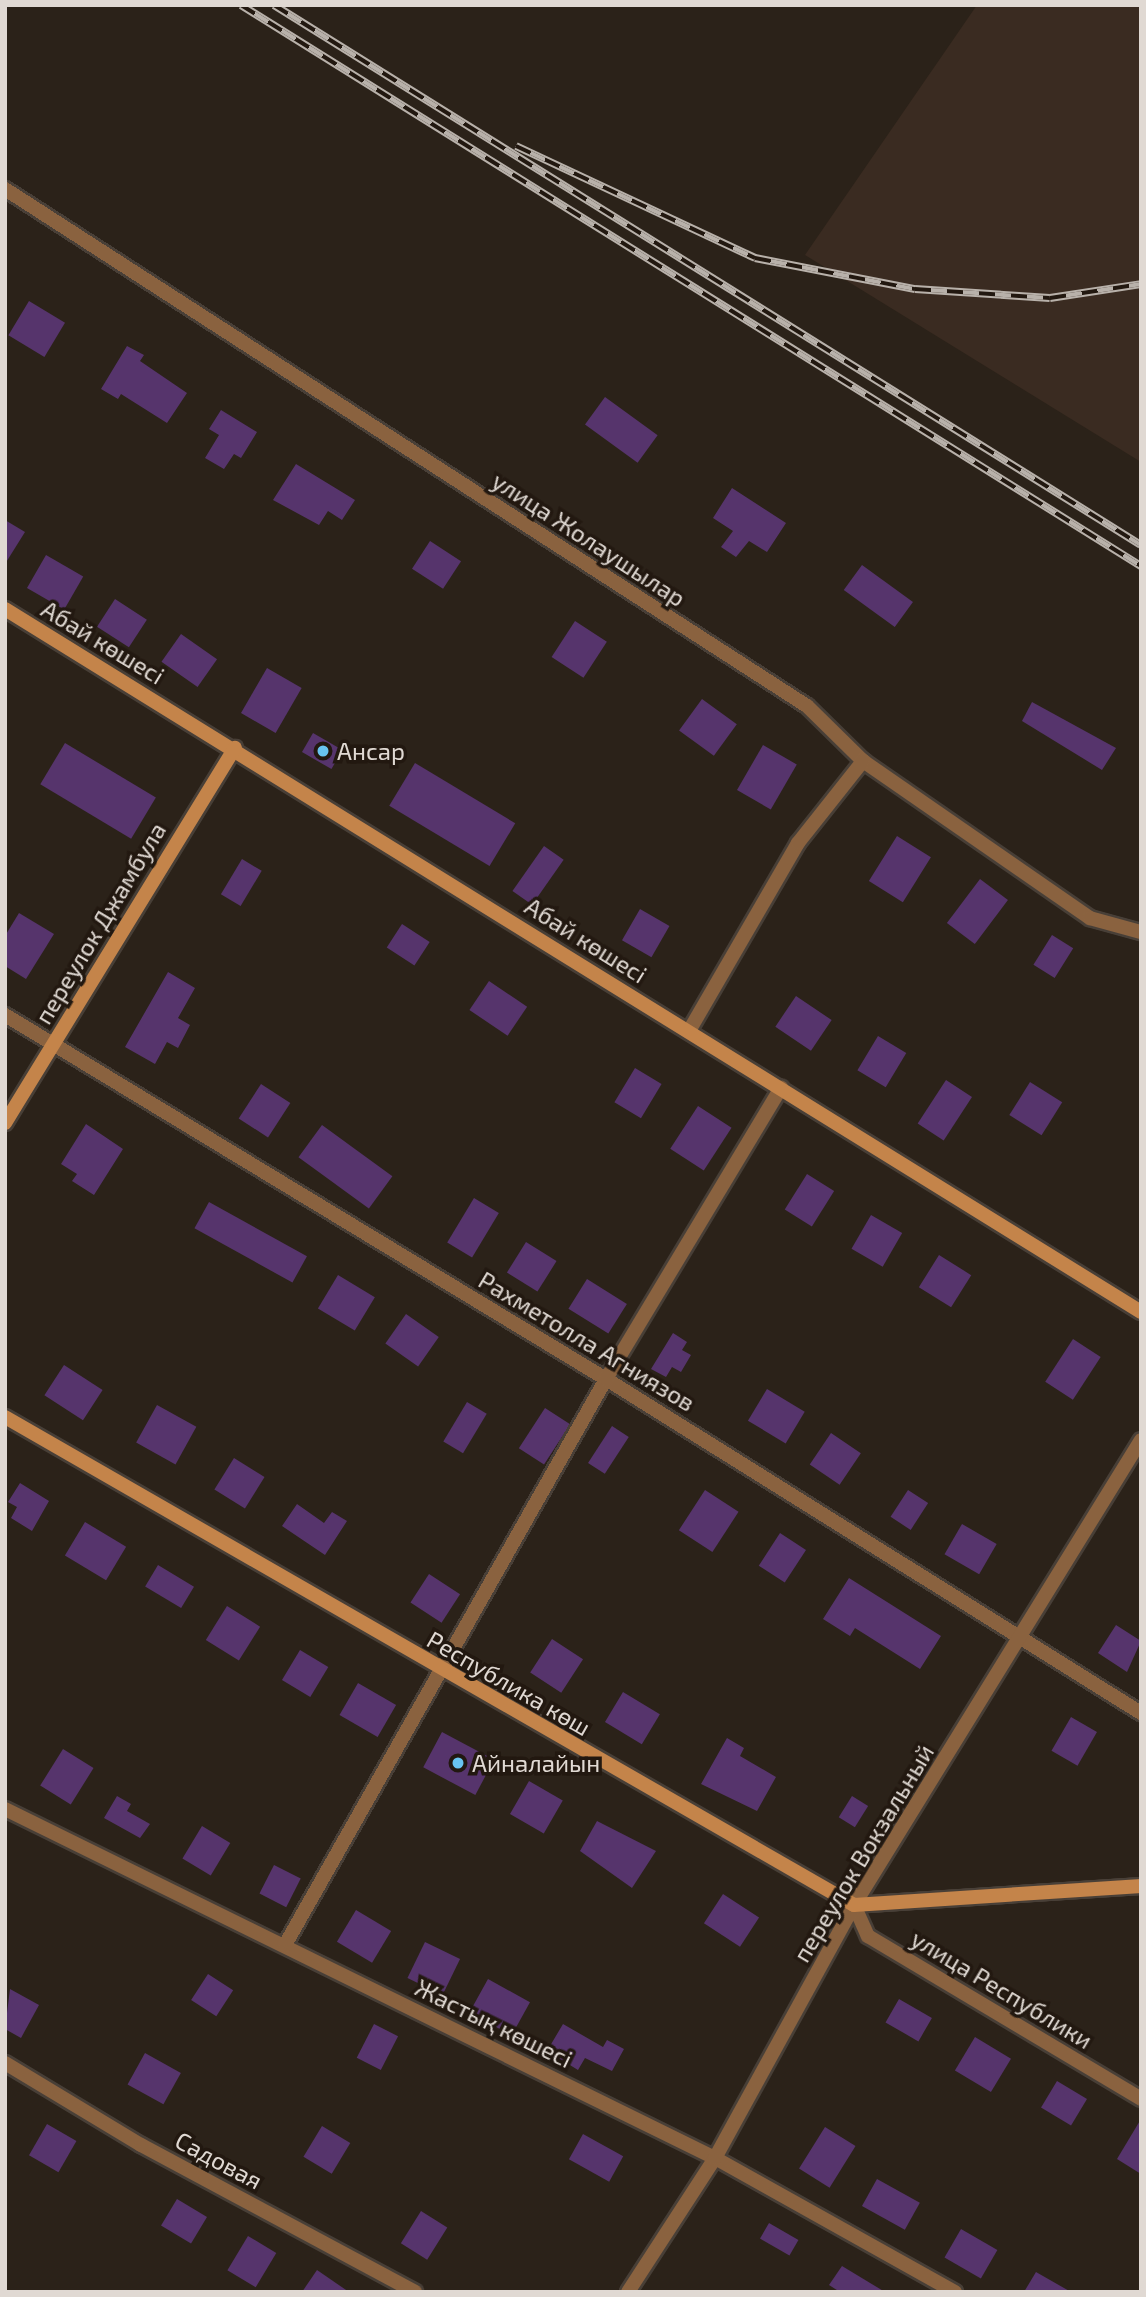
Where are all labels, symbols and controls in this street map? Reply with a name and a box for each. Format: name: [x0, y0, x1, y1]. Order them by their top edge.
street label: улица Жолаушылар: [487, 466, 691, 612]
street label: Абай көшесі: [36, 594, 170, 690]
place label: Ансар: [337, 737, 405, 765]
marker: Ансар: [315, 743, 331, 759]
street label: переулок Джамбула: [28, 817, 172, 1029]
street label: Абай көшесі: [520, 891, 652, 989]
street label: Рахметолла Агниязов: [474, 1265, 700, 1417]
street label: Республика көш: [422, 1625, 596, 1741]
street label: переулок Вокзальный: [787, 1739, 939, 1967]
place label: Айналайын: [472, 1749, 600, 1777]
marker: Айналайын: [450, 1755, 466, 1771]
street label: улица Республики: [906, 1924, 1098, 2054]
street label: Жастық көшесі: [411, 1973, 577, 2073]
street label: Садовая: [171, 2125, 267, 2195]

